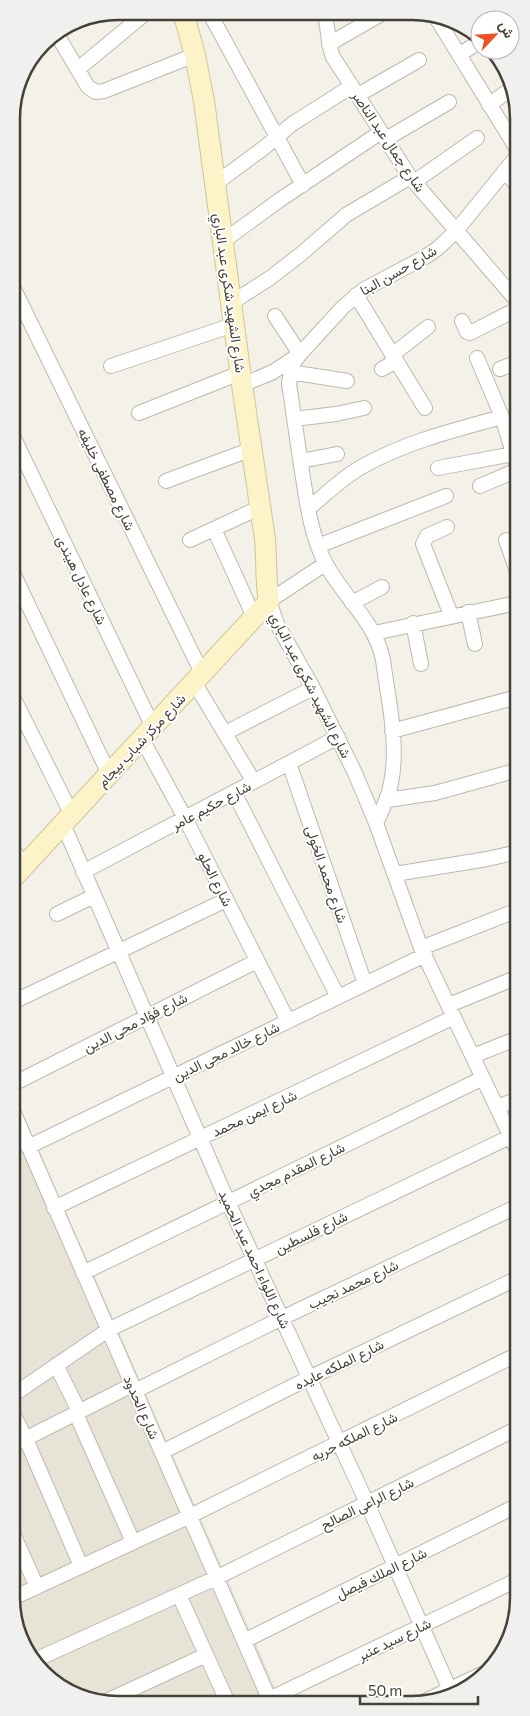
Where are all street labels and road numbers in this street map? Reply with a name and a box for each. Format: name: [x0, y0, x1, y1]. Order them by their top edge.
street label: شارع جمال عبد الناصر: [346, 86, 429, 197]
street label: شارع الشهيد شكرى عبد الباري: [206, 212, 250, 374]
street label: شارع حسن البنا: [357, 241, 441, 301]
street label: شارع مصطفى خليفه: [72, 425, 139, 534]
street label: شارع عادل هيندى: [50, 533, 111, 629]
street label: شارع الشهيد شكرى عبد الباري: [263, 609, 355, 762]
street label: شارع مركز شباب بيجام: [93, 690, 191, 792]
street label: شارع حكيم عامر: [167, 777, 255, 836]
street label: شارع محمد الخولى: [299, 823, 352, 926]
street label: شارع الحلو: [193, 849, 237, 910]
street label: شارع فؤاد محى الدين: [80, 988, 191, 1058]
street label: شارع خالد محى الدين: [170, 1018, 283, 1087]
street label: شارع ايمن محمد: [209, 1086, 300, 1143]
street label: شارع المقدم مجدي: [245, 1138, 349, 1203]
street label: شارع اللواء احمد عبد الحميد: [213, 1187, 295, 1332]
street label: شارع فلسطين: [272, 1207, 351, 1260]
street label: شارع محمد نجيب: [305, 1256, 402, 1315]
street label: شارع الملكه عايده: [292, 1335, 388, 1396]
street label: شارع الحدود: [118, 1372, 164, 1443]
street label: شارع الملكه حريه: [308, 1408, 401, 1467]
street label: شارع الراعى الصالح: [318, 1473, 418, 1536]
street label: شارع الملك فيصل: [333, 1544, 430, 1605]
street label: شارع سيد عنبر: [354, 1614, 435, 1667]

